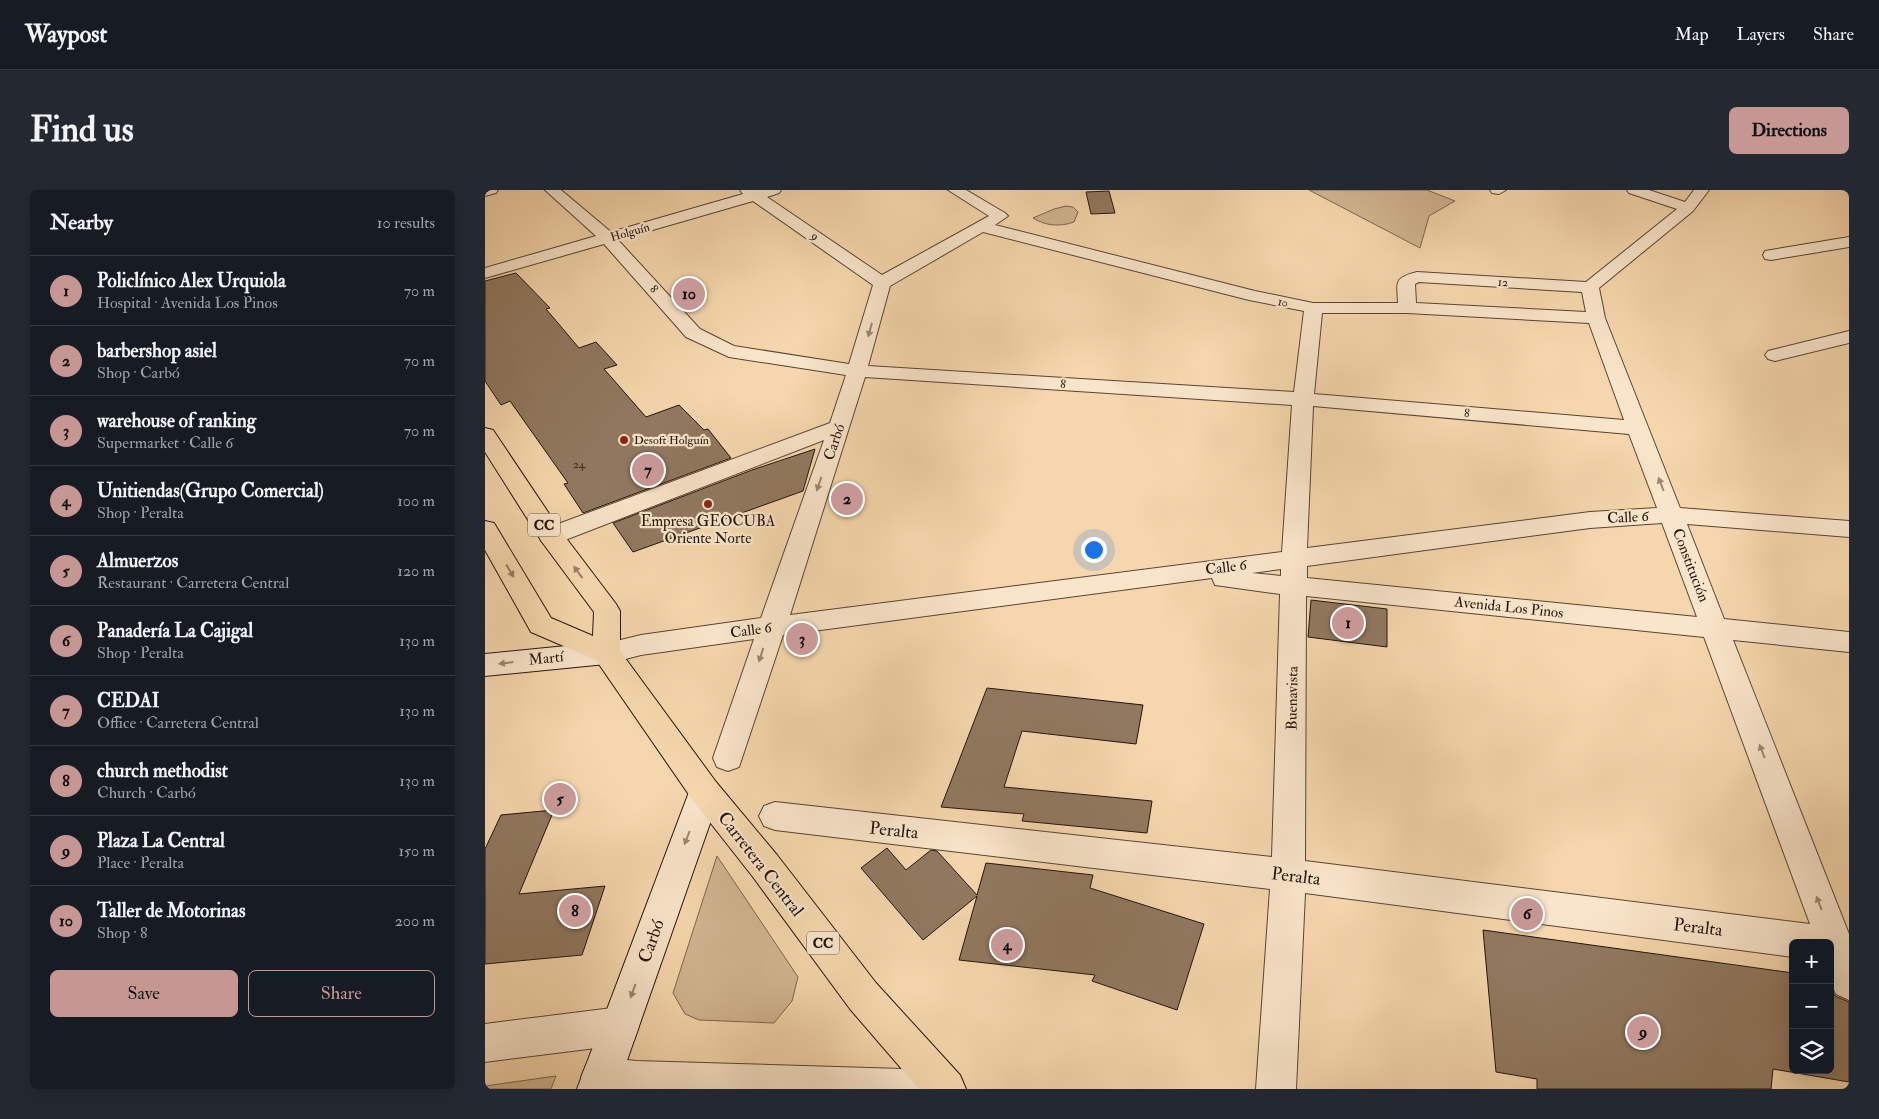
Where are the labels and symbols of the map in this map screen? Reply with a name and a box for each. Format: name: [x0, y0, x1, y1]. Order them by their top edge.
street label: Holguín: [609, 220, 651, 245]
street label: 9: [807, 228, 822, 244]
pin: 10: [673, 275, 705, 313]
street label: 12: [1497, 275, 1509, 290]
street label: 8: [646, 282, 661, 297]
street label: 10: [1276, 294, 1289, 311]
one-way arrow: [866, 322, 874, 338]
street label: 8: [1060, 377, 1067, 392]
street label: 8: [1463, 406, 1471, 421]
street label: Carbó: [819, 421, 850, 463]
place label: Desoft Holguín: [634, 433, 709, 448]
marker: Desoft Holguín: [618, 434, 630, 446]
pin: 7: [632, 451, 664, 489]
house number: 24: [573, 457, 586, 472]
one-way arrow: [1657, 476, 1665, 491]
one-way arrow: [815, 477, 822, 492]
pin: 2: [831, 480, 863, 518]
marker: Empresa GEOCUBA Oriente Norte: [702, 498, 714, 510]
street label: Calle 6: [1607, 507, 1651, 528]
place label: Empresa GEOCUBA Oriente Norte: [641, 512, 776, 548]
road number: CC: [528, 514, 560, 536]
street label: Constitución: [1668, 526, 1713, 605]
your location: [1081, 537, 1107, 563]
street label: Calle 6: [1204, 555, 1249, 579]
one-way arrow: [505, 565, 514, 578]
one-way arrow: [572, 566, 583, 579]
street label: Avenida Los Pinos: [1453, 592, 1564, 623]
pin: 1: [1332, 604, 1364, 642]
street label: Calle 6: [729, 618, 774, 643]
pin: 3: [786, 620, 818, 658]
street label: Martí: [528, 647, 565, 670]
one-way arrow: [757, 647, 765, 662]
one-way arrow: [497, 659, 513, 667]
street label: Buenavista: [1282, 665, 1303, 730]
one-way arrow: [1758, 743, 1766, 758]
pin: 5: [544, 780, 576, 818]
street label: Carretera Central: [712, 807, 809, 922]
street label: Peralta: [868, 816, 920, 845]
one-way arrow: [683, 830, 690, 845]
street label: Peralta: [1270, 862, 1322, 891]
pin: 8: [559, 892, 591, 930]
pin: 6: [1511, 895, 1543, 933]
one-way arrow: [1815, 895, 1823, 910]
street label: Peralta: [1672, 913, 1724, 942]
street label: Carbó: [633, 916, 670, 966]
pin: 4: [991, 926, 1023, 964]
road number: CC: [807, 931, 839, 954]
one-way arrow: [629, 983, 636, 998]
pin: 9: [1627, 1013, 1659, 1051]

